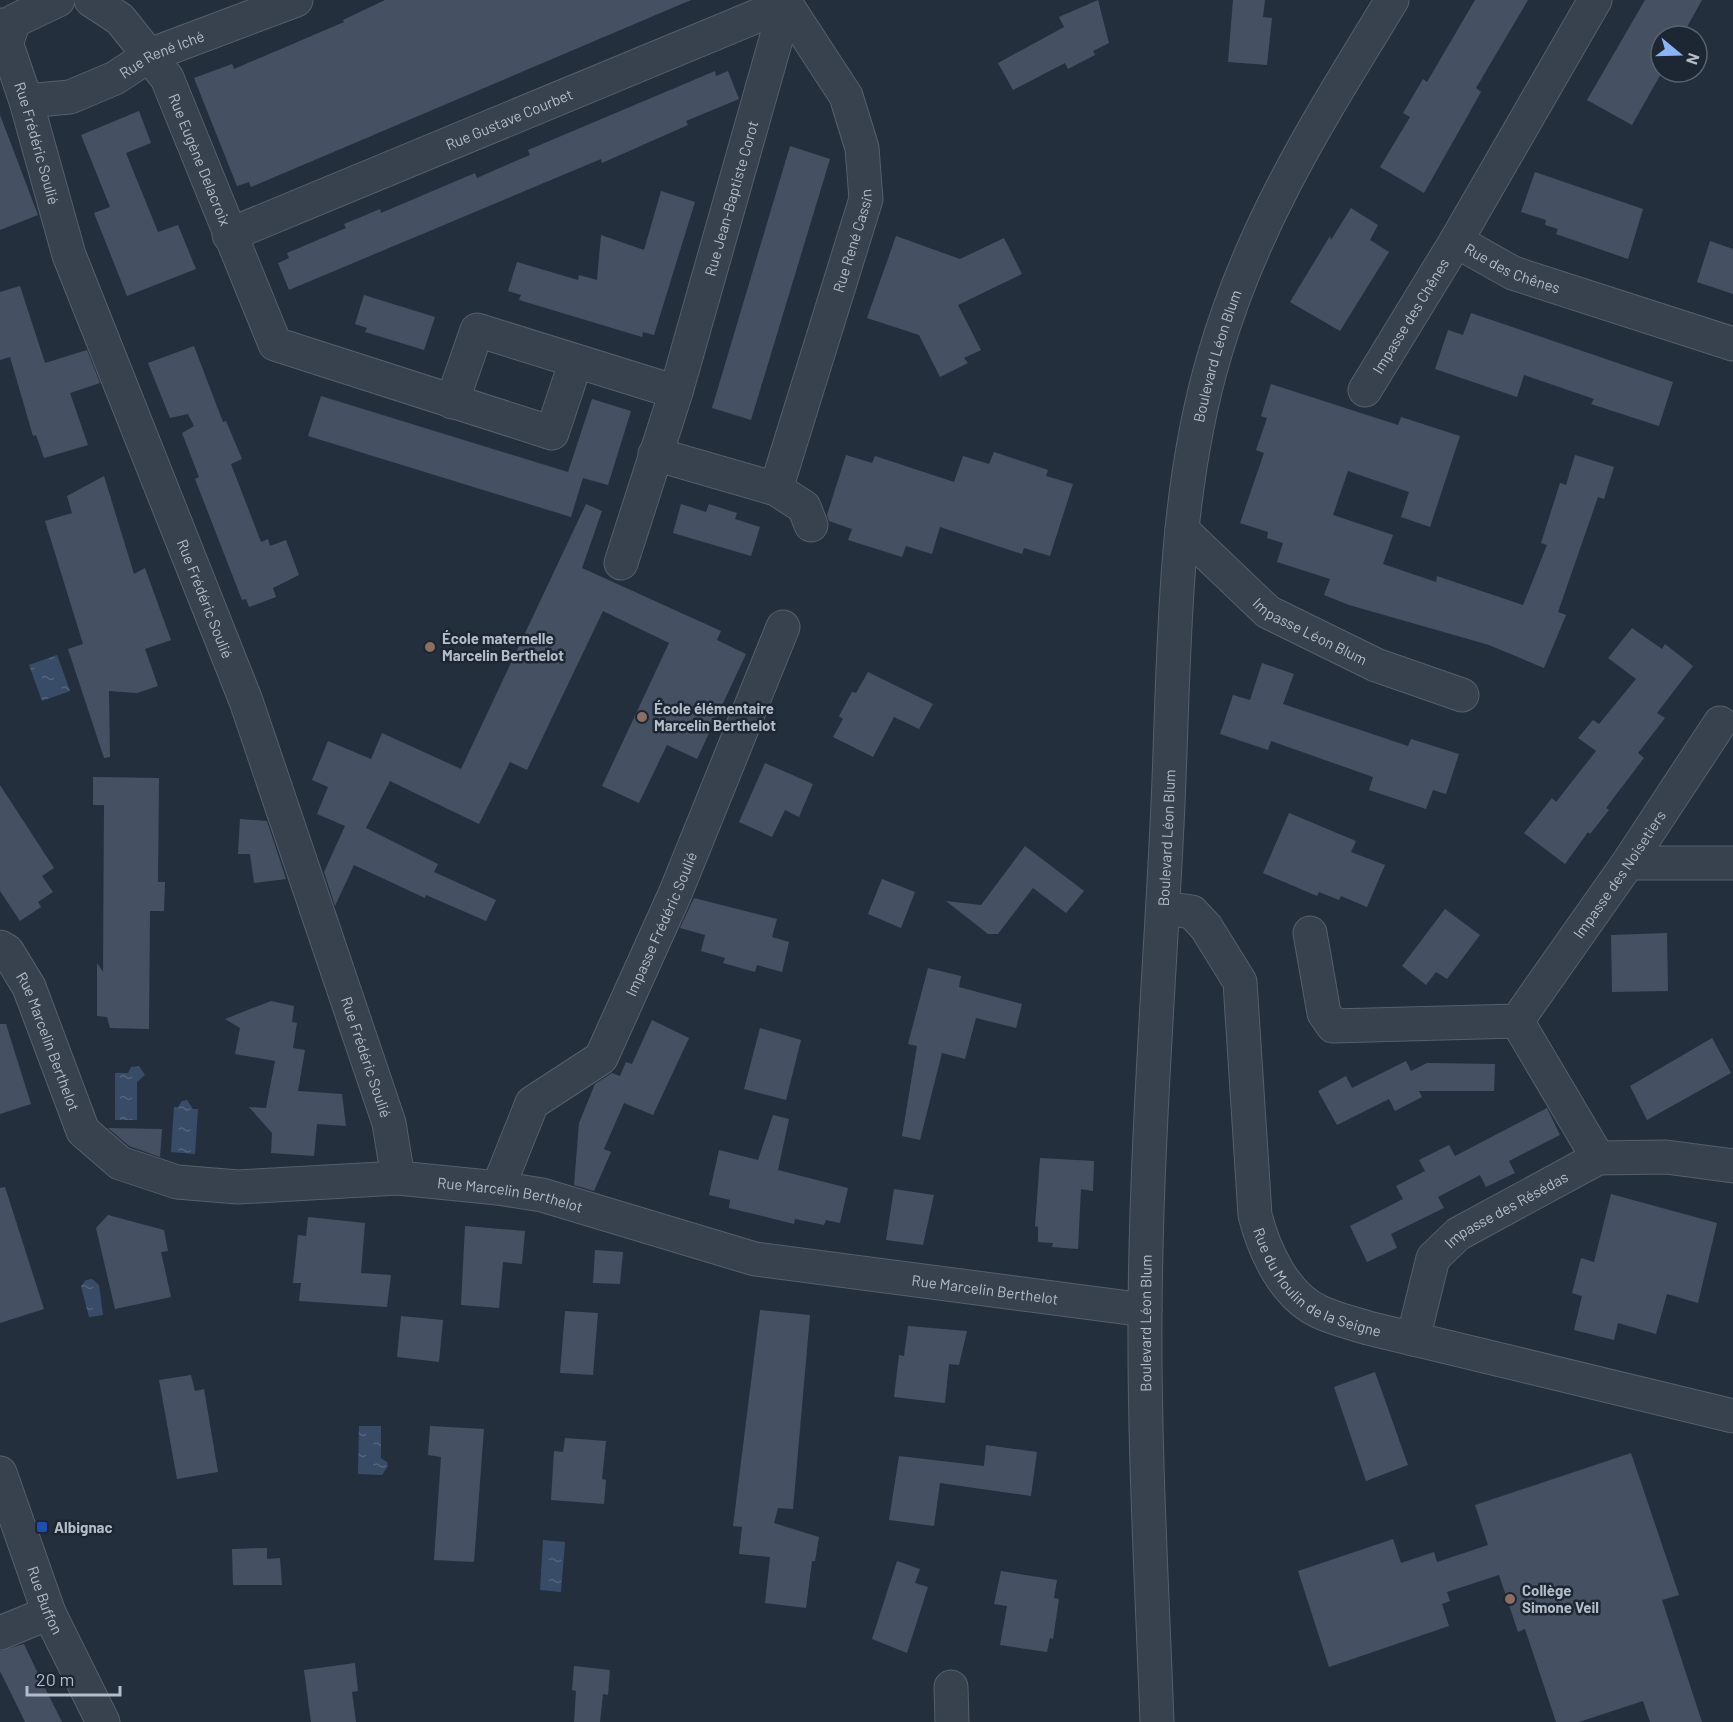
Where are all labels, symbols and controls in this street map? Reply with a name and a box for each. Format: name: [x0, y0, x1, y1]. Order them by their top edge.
north arrow: [1649, 24, 1709, 84]
street label: Rue René Iché: [116, 26, 207, 82]
text: N: [1683, 51, 1704, 67]
street label: Rue Frédéric Soulié: [11, 80, 63, 206]
street label: Rue Gustave Courbet: [443, 85, 575, 153]
street label: Rue Eugène Delacroix: [165, 91, 235, 228]
street label: Rue Jean-Baptiste Corot: [700, 119, 761, 278]
street label: Rue René Cassin: [829, 188, 875, 295]
street label: Rue des Chênes: [1462, 239, 1562, 297]
street label: Impasse des Chênes: [1368, 255, 1452, 377]
street label: Boulevard Léon Blum: [1189, 287, 1245, 424]
street label: Rue Frédéric Soulié: [174, 537, 237, 661]
street label: Impasse Léon Blum: [1249, 594, 1370, 668]
place label: École maternelle Marcelin Berthelot: [442, 629, 564, 664]
marker: École maternelle Marcelin Berthelot: [423, 640, 437, 654]
place label: École élémentaire Marcelin Berthelot: [654, 699, 776, 734]
marker: École élémentaire Marcelin Berthelot: [635, 710, 649, 724]
street label: Boulevard Léon Blum: [1154, 769, 1178, 907]
street label: Impasse des Noisetiers: [1569, 807, 1669, 942]
street label: Impasse Frédéric Soulié: [621, 849, 700, 999]
street label: Rue Marcelin Berthelot: [13, 969, 84, 1113]
street label: Rue Frédéric Soulié: [338, 994, 395, 1120]
street label: Impasse des Résédas: [1440, 1167, 1571, 1251]
street label: Rue Marcelin Berthelot: [437, 1173, 585, 1216]
street label: Rue du Moulin de la Seigne: [1250, 1225, 1383, 1340]
street label: Boulevard Léon Blum: [1136, 1254, 1155, 1392]
street label: Rue Marcelin Berthelot: [911, 1271, 1059, 1308]
place label: Albignac: [54, 1518, 113, 1536]
marker: Albignac: [35, 1520, 49, 1534]
street label: Rue Buffon: [24, 1564, 67, 1637]
place label: Collège Simone Veil: [1522, 1581, 1599, 1616]
marker: Collège Simone Veil: [1503, 1592, 1517, 1606]
scale bar: [27, 1659, 120, 1697]
text: 20 m: [36, 1668, 74, 1690]

